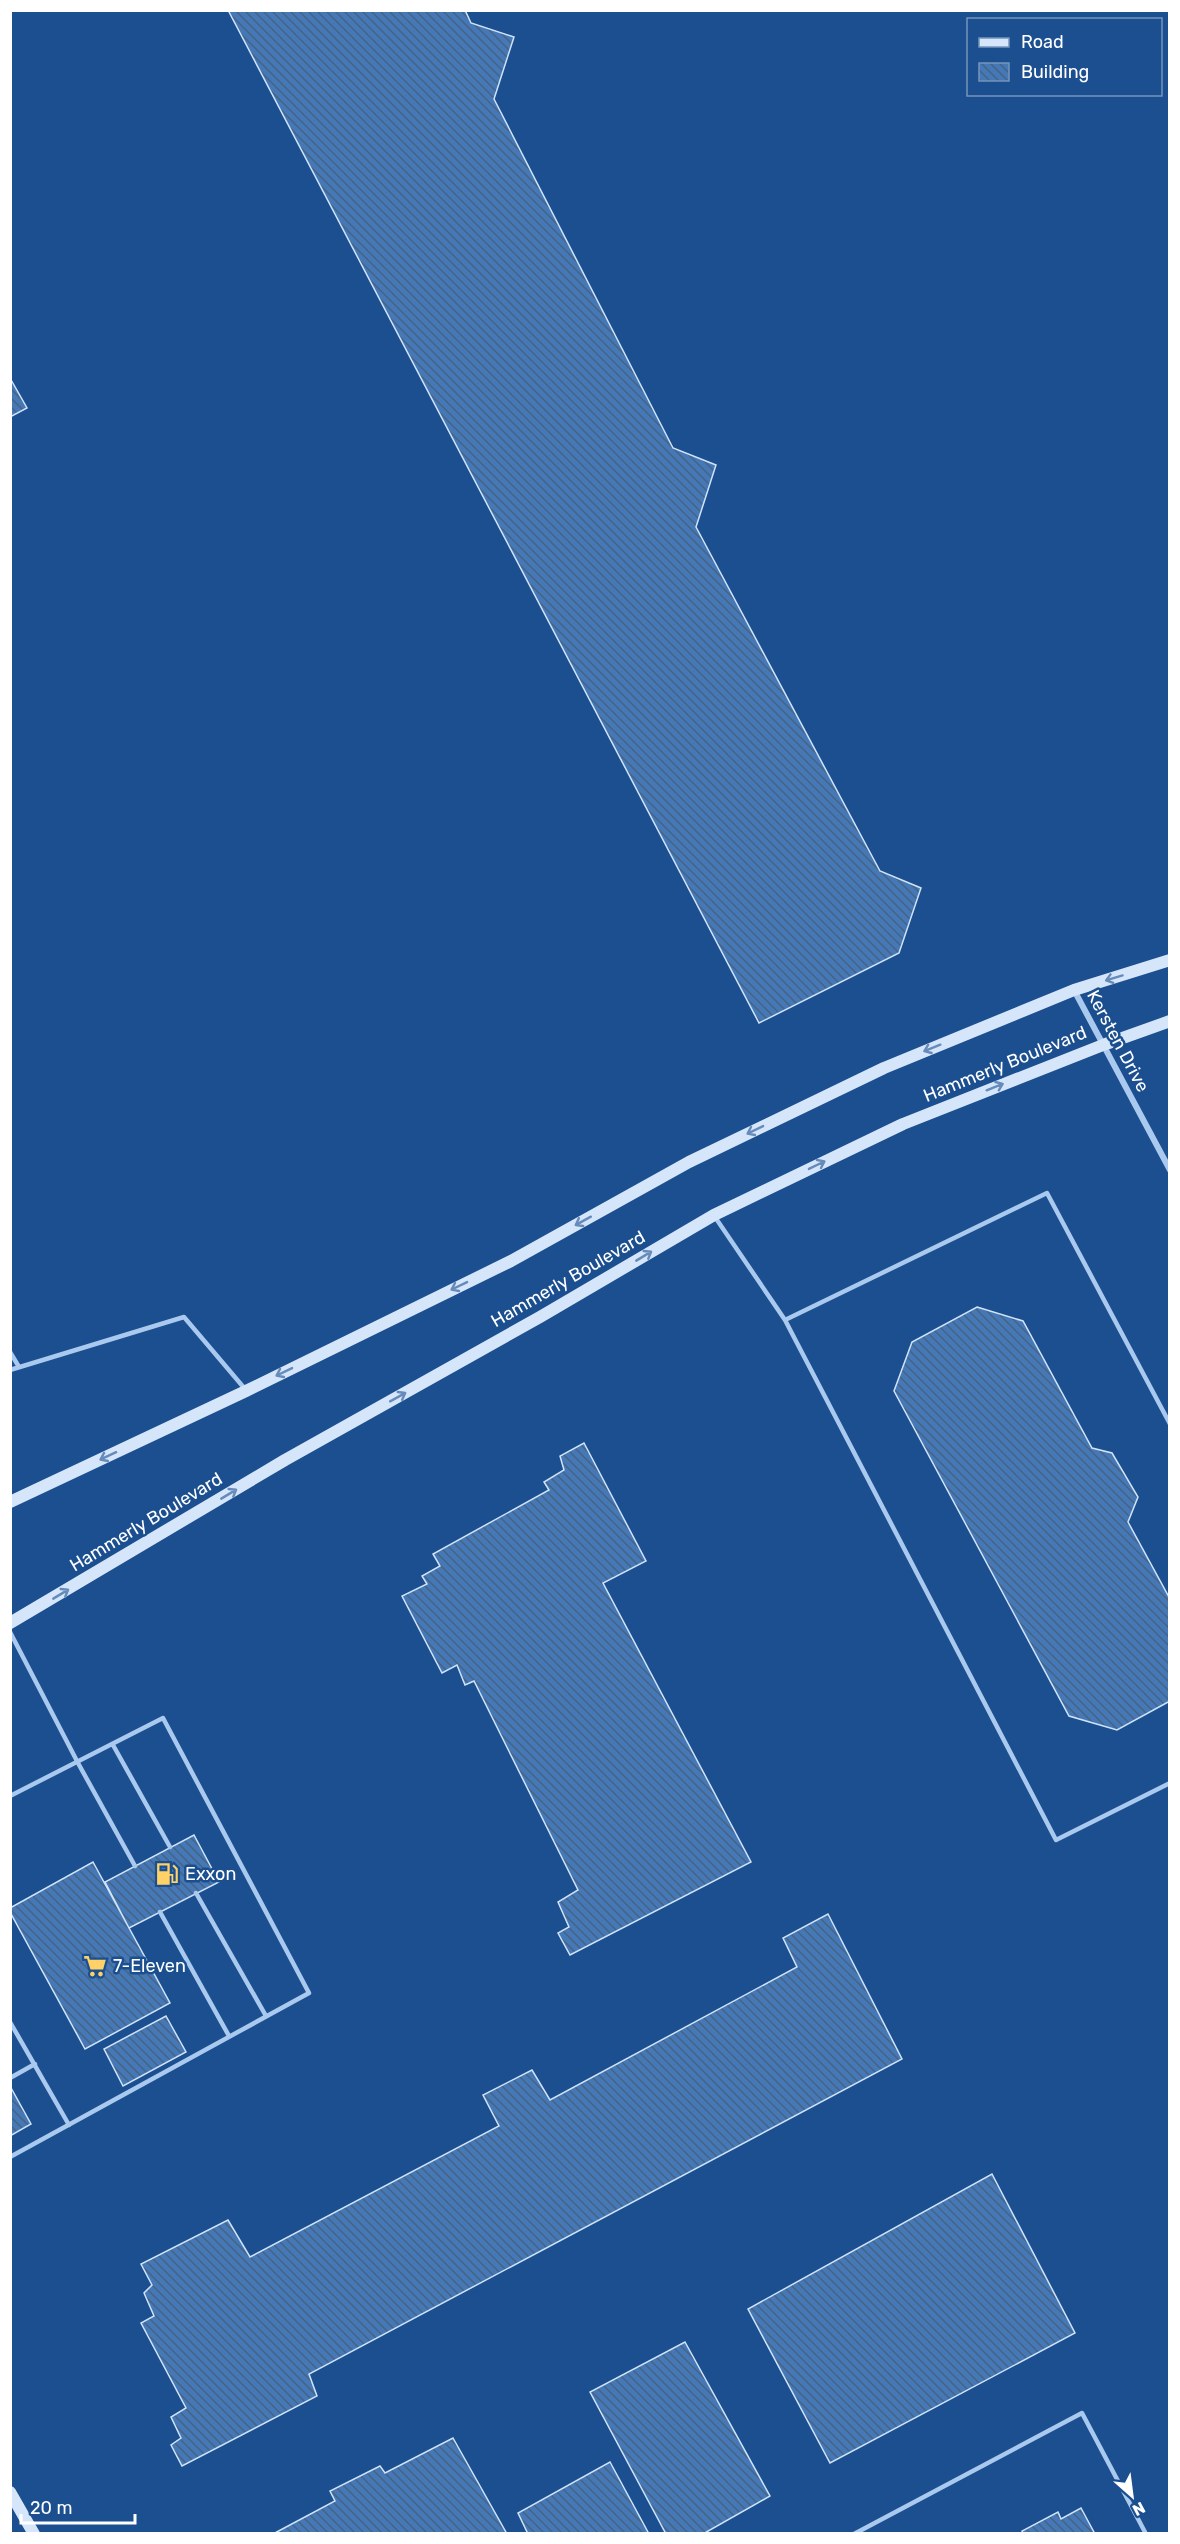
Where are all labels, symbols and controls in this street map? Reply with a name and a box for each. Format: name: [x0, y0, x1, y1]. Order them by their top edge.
legend: [967, 18, 1162, 96]
text: Road: [1021, 31, 1064, 53]
text: Building: [1021, 61, 1089, 83]
one-way arrow: [1105, 973, 1124, 984]
street label: Kersten Drive: [1082, 986, 1154, 1096]
street label: Hammerly Boulevard: [920, 1021, 1090, 1107]
one-way arrow: [923, 1043, 942, 1054]
one-way arrow: [986, 1081, 1004, 1092]
one-way arrow: [747, 1125, 765, 1137]
one-way arrow: [807, 1159, 825, 1171]
one-way arrow: [575, 1215, 592, 1227]
street label: Hammerly Boulevard: [487, 1226, 649, 1332]
one-way arrow: [635, 1249, 652, 1261]
one-way arrow: [450, 1281, 468, 1293]
one-way arrow: [275, 1367, 293, 1379]
one-way arrow: [389, 1391, 406, 1403]
one-way arrow: [99, 1451, 117, 1463]
street label: Hammerly Boulevard: [66, 1468, 226, 1576]
one-way arrow: [220, 1488, 237, 1500]
one-way arrow: [52, 1587, 69, 1599]
fuel station icon: Exxon: [154, 1861, 180, 1887]
place label: Exxon: [185, 1863, 236, 1885]
supermarket icon: 7-Eleven: [82, 1953, 108, 1979]
place label: 7-Eleven: [113, 1955, 186, 1977]
north arrow: [1102, 2466, 1162, 2526]
scale bar: [21, 2487, 135, 2525]
text: 20 m: [30, 2497, 72, 2519]
text: N: [1129, 2498, 1148, 2520]

